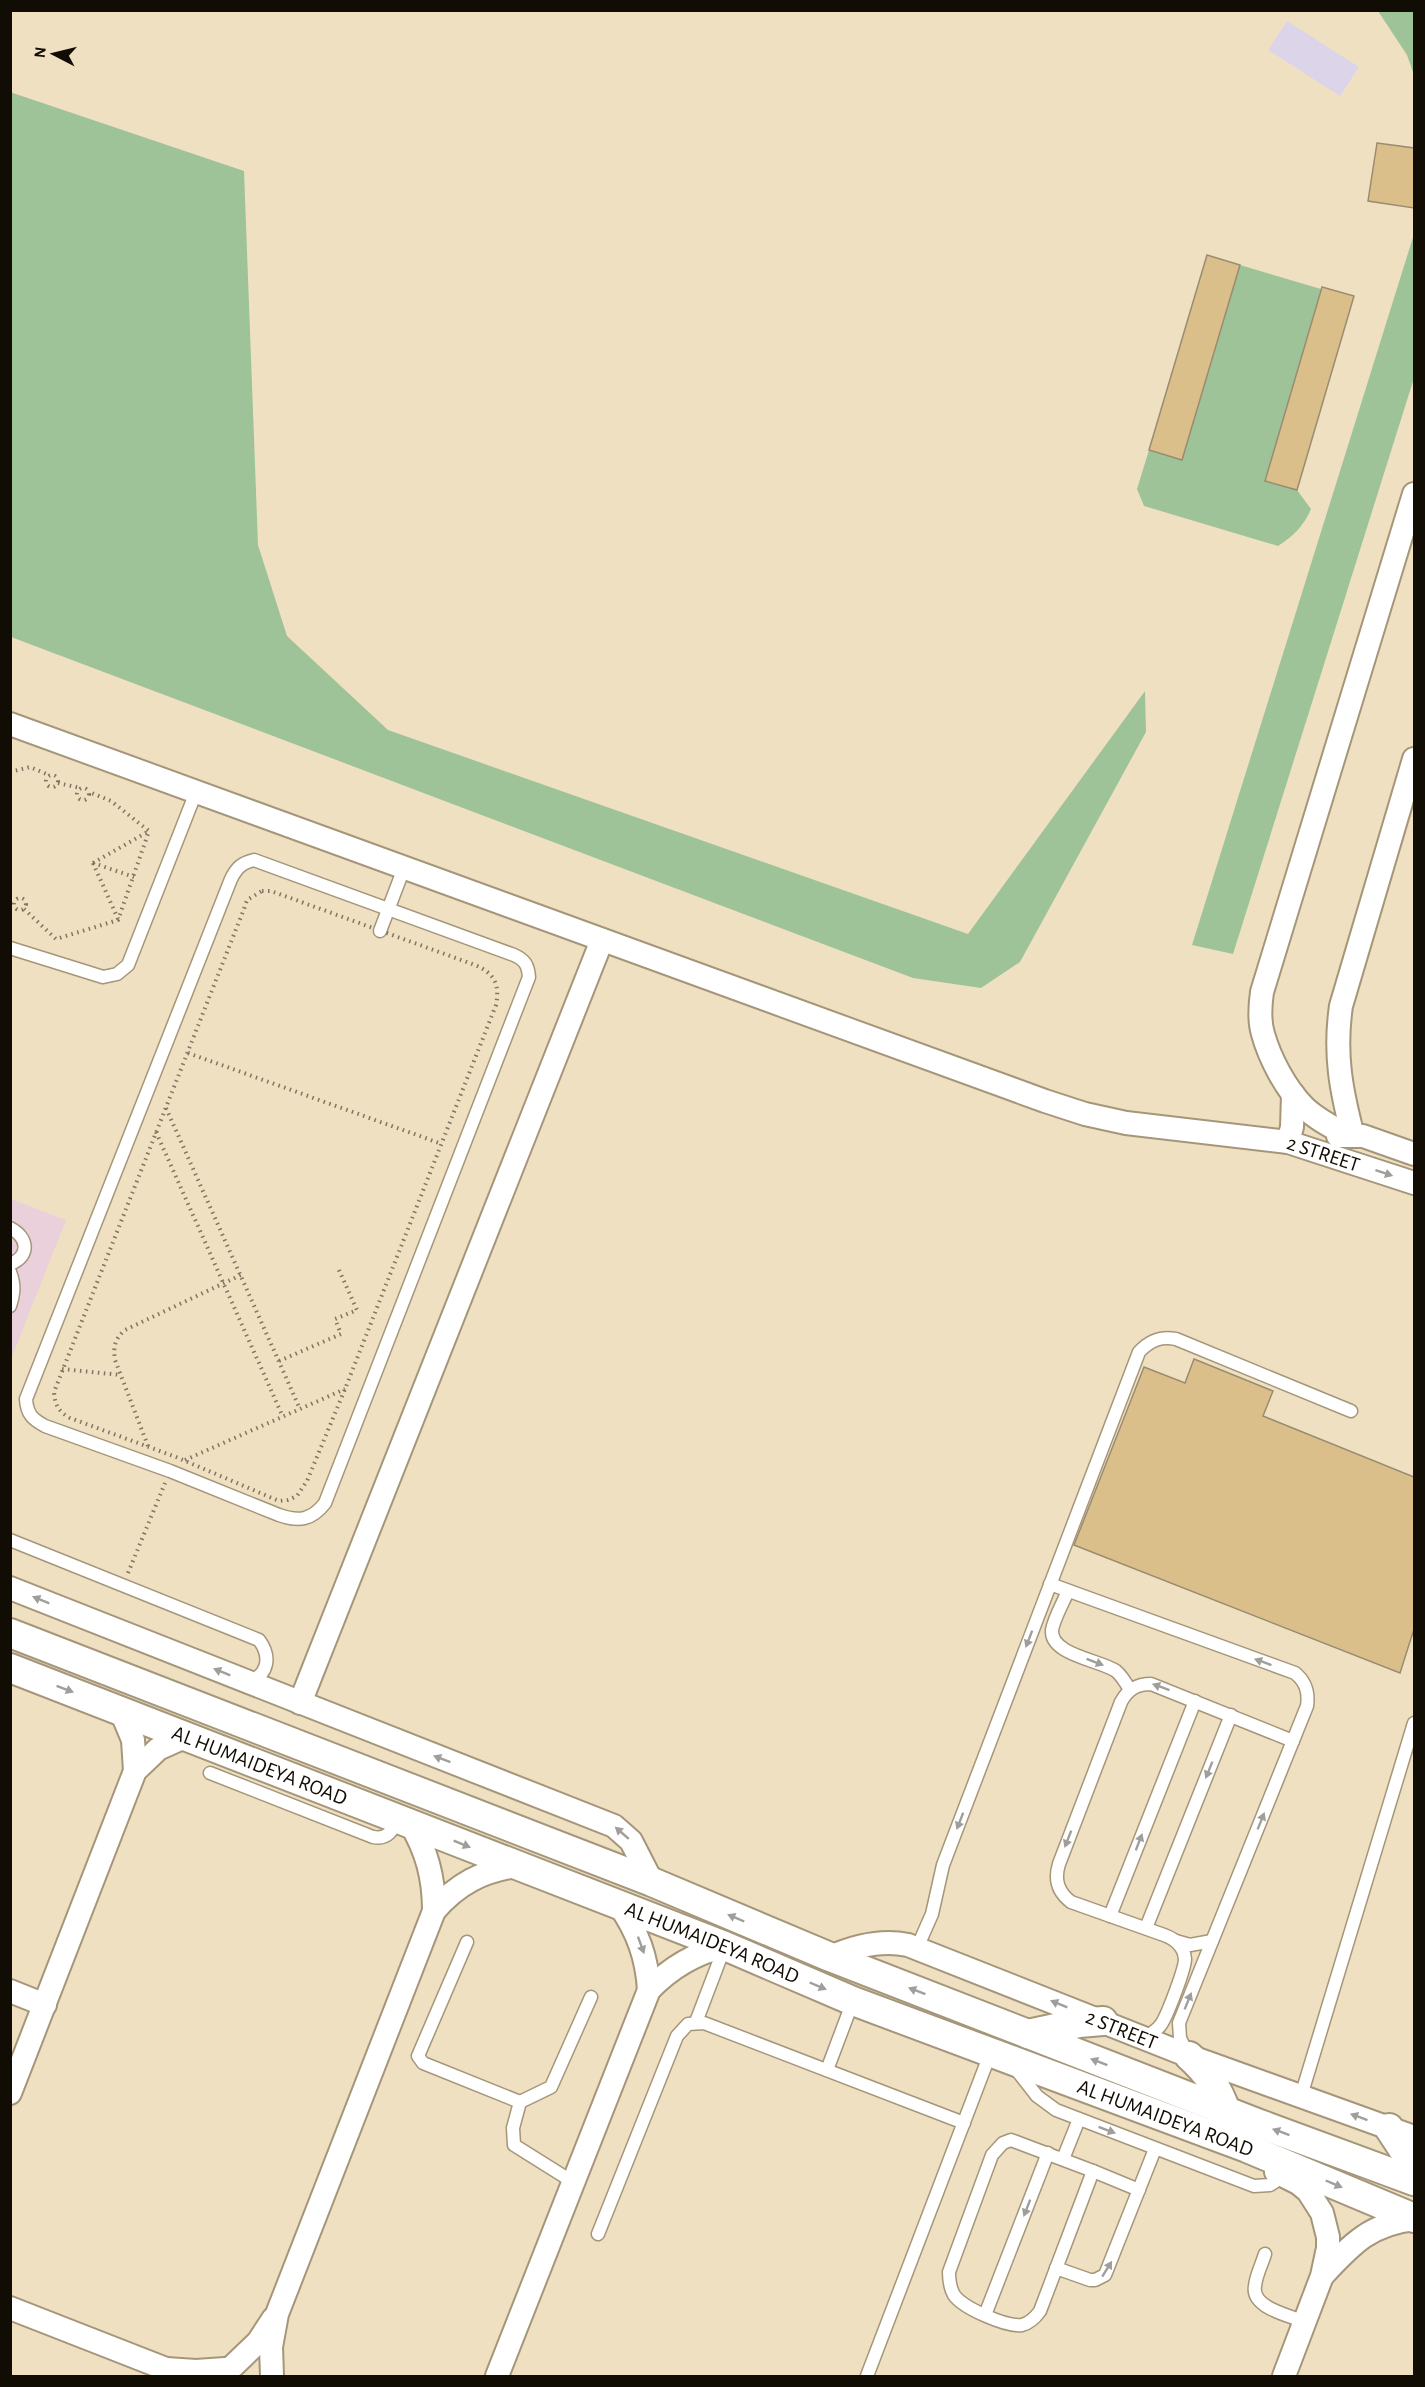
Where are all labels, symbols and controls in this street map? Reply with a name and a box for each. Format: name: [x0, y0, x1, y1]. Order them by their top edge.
north arrow: [24, 24, 84, 84]
text: N: [31, 46, 49, 59]
street label: 2 STREET: [1284, 1132, 1362, 1176]
one-way arrow: [1375, 1169, 1393, 1178]
one-way arrow: [32, 1595, 50, 1604]
one-way arrow: [1024, 1630, 1033, 1648]
one-way arrow: [1254, 1656, 1272, 1666]
one-way arrow: [1086, 1658, 1104, 1667]
one-way arrow: [213, 1667, 231, 1676]
one-way arrow: [1152, 1682, 1170, 1692]
one-way arrow: [56, 1685, 74, 1694]
street label: AL HUMAIDEYA ROAD: [169, 1722, 350, 1809]
one-way arrow: [433, 1754, 451, 1764]
one-way arrow: [1204, 1761, 1214, 1779]
one-way arrow: [1256, 1811, 1266, 1829]
one-way arrow: [954, 1812, 964, 1830]
one-way arrow: [615, 1827, 630, 1840]
one-way arrow: [1063, 1830, 1073, 1848]
one-way arrow: [1135, 1833, 1144, 1851]
one-way arrow: [453, 1840, 471, 1849]
street label: AL HUMAIDEYA ROAD: [622, 1898, 802, 1988]
one-way arrow: [727, 1913, 745, 1923]
one-way arrow: [636, 1936, 646, 1954]
one-way arrow: [810, 1981, 828, 1991]
one-way arrow: [908, 1986, 926, 1995]
one-way arrow: [1183, 1992, 1193, 2010]
one-way arrow: [1050, 1999, 1068, 2008]
street label: 2 STREET: [1083, 2006, 1160, 2053]
one-way arrow: [1090, 2056, 1108, 2066]
street label: AL HUMAIDEYA ROAD: [1075, 2076, 1256, 2160]
one-way arrow: [1350, 2112, 1368, 2122]
one-way arrow: [1098, 2126, 1116, 2135]
one-way arrow: [1271, 2126, 1289, 2136]
one-way arrow: [1325, 2179, 1343, 2189]
one-way arrow: [1022, 2199, 1031, 2217]
one-way arrow: [1101, 2261, 1112, 2277]

